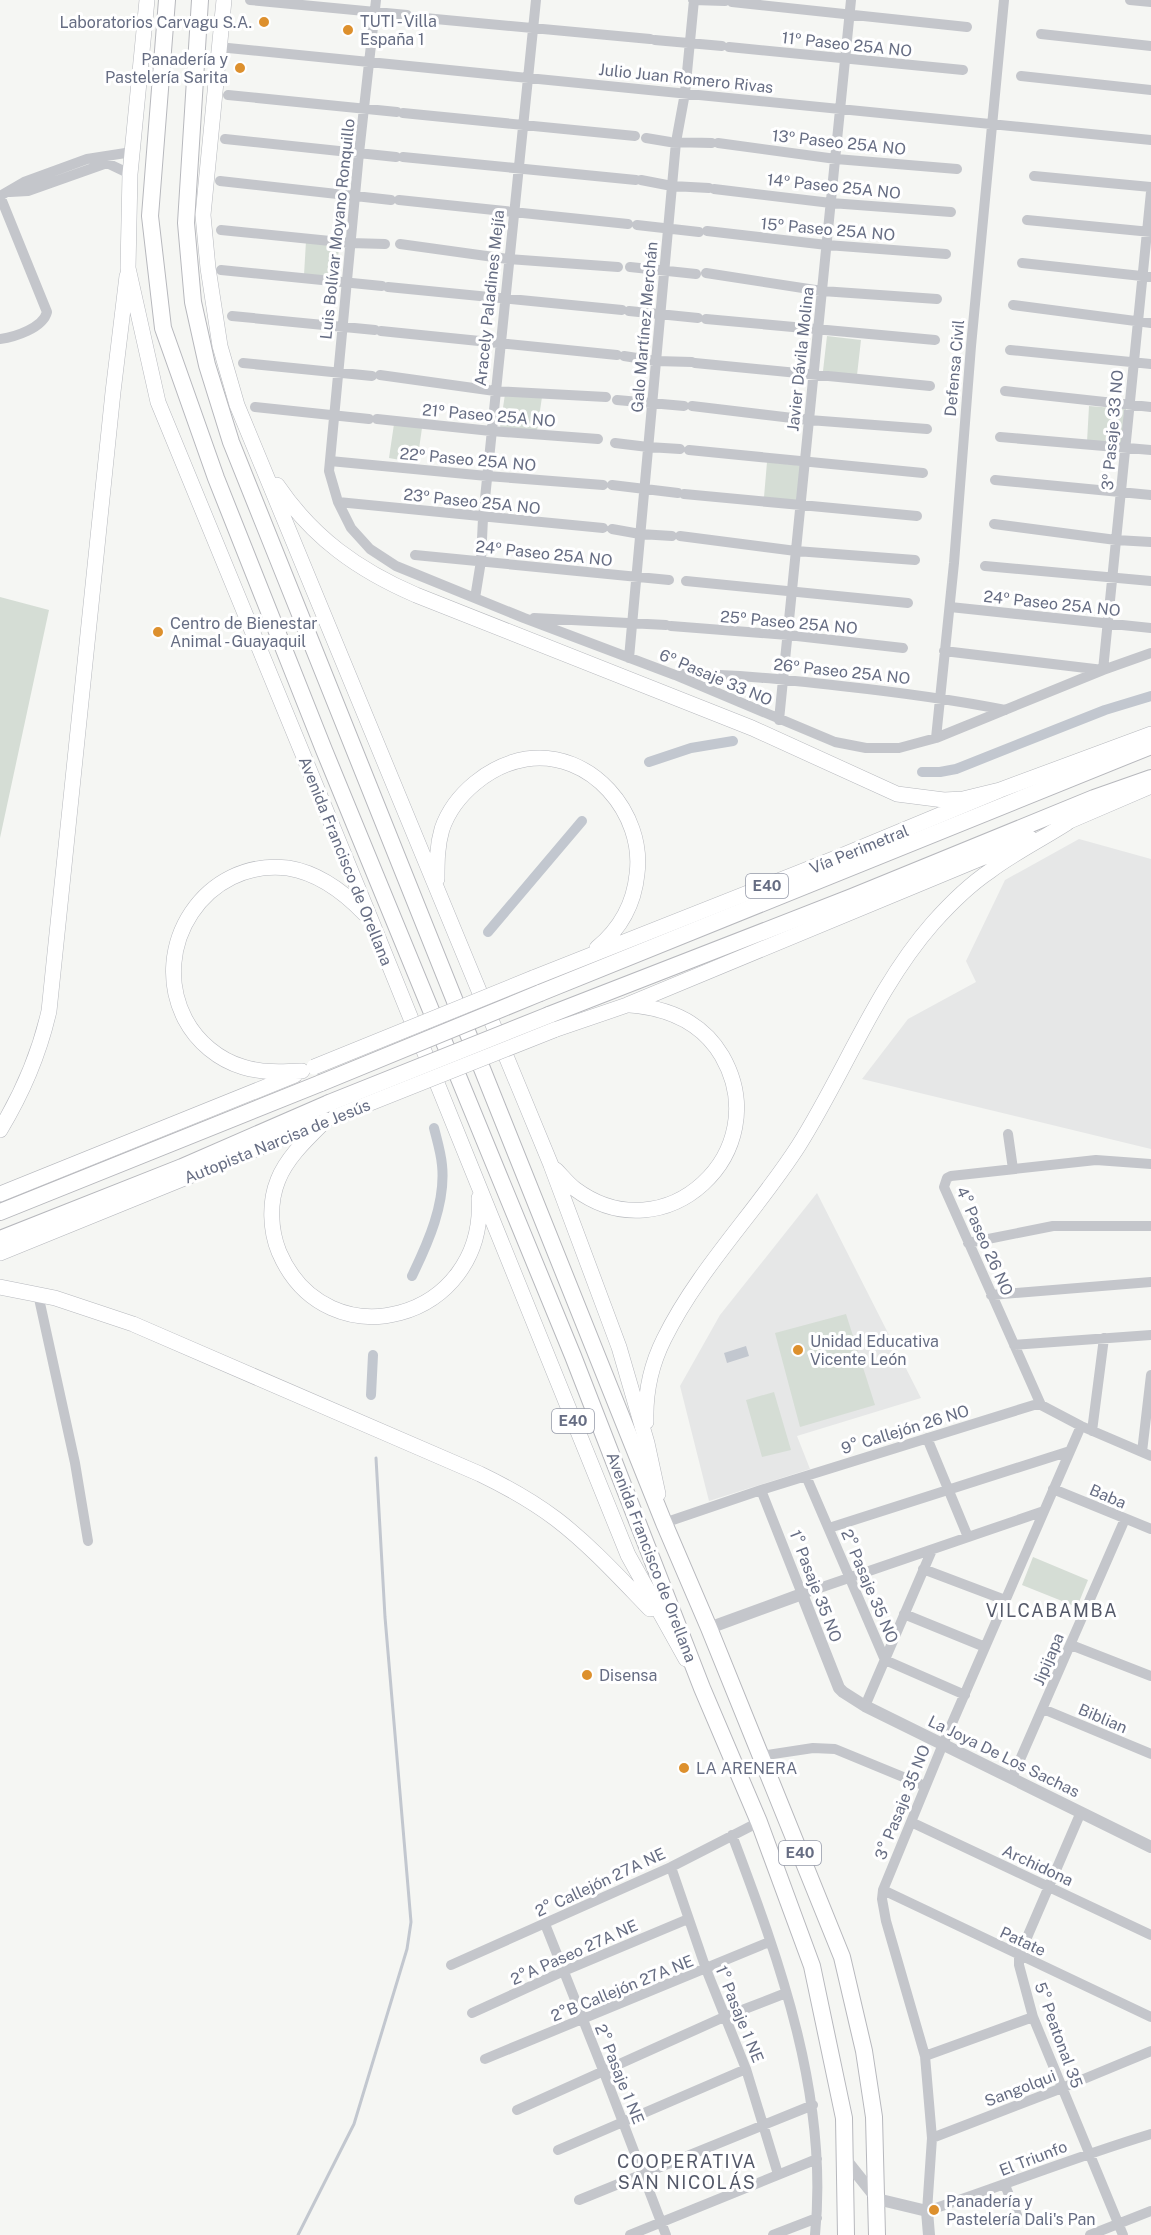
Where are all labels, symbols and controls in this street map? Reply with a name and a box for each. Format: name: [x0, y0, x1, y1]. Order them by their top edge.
place label: TUTI - Villa España 1: [360, 12, 437, 49]
place label: Laboratorios Carvagu S.A.: [60, 13, 252, 32]
marker: Laboratorios Carvagu S.A.: [257, 15, 271, 29]
marker: TUTI - Villa España 1: [341, 23, 355, 37]
street label: 11º Paseo 25A NO: [781, 28, 913, 61]
place label: Panadería y Pastelería Sarita: [105, 50, 228, 87]
street label: Julio Juan Romero Rivas: [598, 60, 774, 97]
marker: Panadería y Pastelería Sarita: [233, 61, 247, 75]
street label: Luis Bolívar Moyano Ronquillo: [316, 118, 359, 340]
street label: 13º Paseo 25A NO: [771, 126, 907, 159]
street label: 14º Paseo 25A NO: [766, 170, 902, 203]
street label: Aracely Paladines Mejía: [471, 209, 508, 387]
street label: 15º Paseo 25A NO: [760, 214, 896, 245]
street label: Galo Martínez Merchán: [628, 241, 661, 413]
street label: Javier Dávila Molina: [783, 286, 818, 432]
street label: Defensa Civil: [941, 319, 968, 417]
street label: 3º Pasaje 33 NO: [1098, 369, 1127, 491]
street label: 21º Paseo 25A NO: [421, 400, 557, 431]
street label: 22º Paseo 25A NO: [399, 444, 537, 475]
street label: 23º Paseo 25A NO: [403, 485, 541, 518]
street label: 24º Paseo 25A NO: [475, 537, 613, 570]
street label: 24º Paseo 25A NO: [983, 587, 1121, 620]
street label: 25º Paseo 25A NO: [719, 607, 858, 638]
place label: Centro de Bienestar Animal - Guayaquil: [170, 614, 318, 651]
marker: Centro de Bienestar Animal - Guayaquil: [151, 625, 165, 639]
street label: 6º Pasaje 33 NO: [656, 645, 775, 710]
street label: 26º Paseo 25A NO: [773, 655, 911, 688]
street label: Avenida Francisco de Orellana: [295, 754, 396, 968]
street label: Vía Perimetral: [807, 821, 912, 878]
road number: E40: [746, 874, 788, 898]
street label: Autopista Narcisa de Jesús: [181, 1095, 373, 1188]
street label: 4° Paseo 26 NO: [952, 1184, 1017, 1299]
place label: Unidad Educativa Vicente León: [810, 1332, 939, 1369]
marker: Unidad Educativa Vicente León: [791, 1343, 805, 1357]
street label: 9° Callejón 26 NO: [839, 1401, 971, 1458]
road number: E40: [552, 1409, 594, 1433]
street label: Avenida Francisco de Orellana: [603, 1449, 701, 1665]
street label: Baba: [1087, 1480, 1129, 1513]
street label: 2° Pasaje 35 NO: [837, 1526, 902, 1646]
street label: 1° Pasaje 35 NO: [785, 1527, 846, 1645]
district label: VILCABAMBA: [986, 1600, 1118, 1621]
street label: Jipijapa: [1029, 1630, 1068, 1688]
place label: Disensa: [599, 1666, 657, 1685]
marker: Disensa: [580, 1668, 594, 1682]
street label: Biblian: [1076, 1700, 1130, 1737]
street label: La Joya De Los Sachas: [925, 1712, 1083, 1801]
street label: 3° Pasaje 35 NO: [871, 1742, 934, 1862]
place label: LA ARENERA: [696, 1759, 797, 1778]
marker: LA ARENERA: [677, 1761, 691, 1775]
road number: E40: [779, 1841, 821, 1865]
street label: Archidona: [999, 1841, 1076, 1890]
street label: 2° Callejón 27A NE: [532, 1844, 668, 1921]
street label: 2°A Paseo 27A NE: [508, 1916, 641, 1989]
street label: Patate: [997, 1923, 1049, 1960]
street label: 2°B Callejón 27A NE: [548, 1951, 696, 2026]
street label: 1° Pasaje 1 NE: [711, 1963, 768, 2066]
street label: 5° Peatonal 35: [1031, 1980, 1086, 2091]
street label: 2° Pasaje 1 NE: [591, 2021, 648, 2127]
street label: Sangolqui: [982, 2066, 1059, 2111]
street label: El Triunfo: [996, 2137, 1070, 2180]
district label: COOPERATIVA SAN NICOLÁS: [617, 2151, 757, 2193]
place label: Panadería y Pastelería Dali's Pan: [946, 2192, 1096, 2229]
marker: Panadería y Pastelería Dali's Pan: [927, 2203, 941, 2217]

